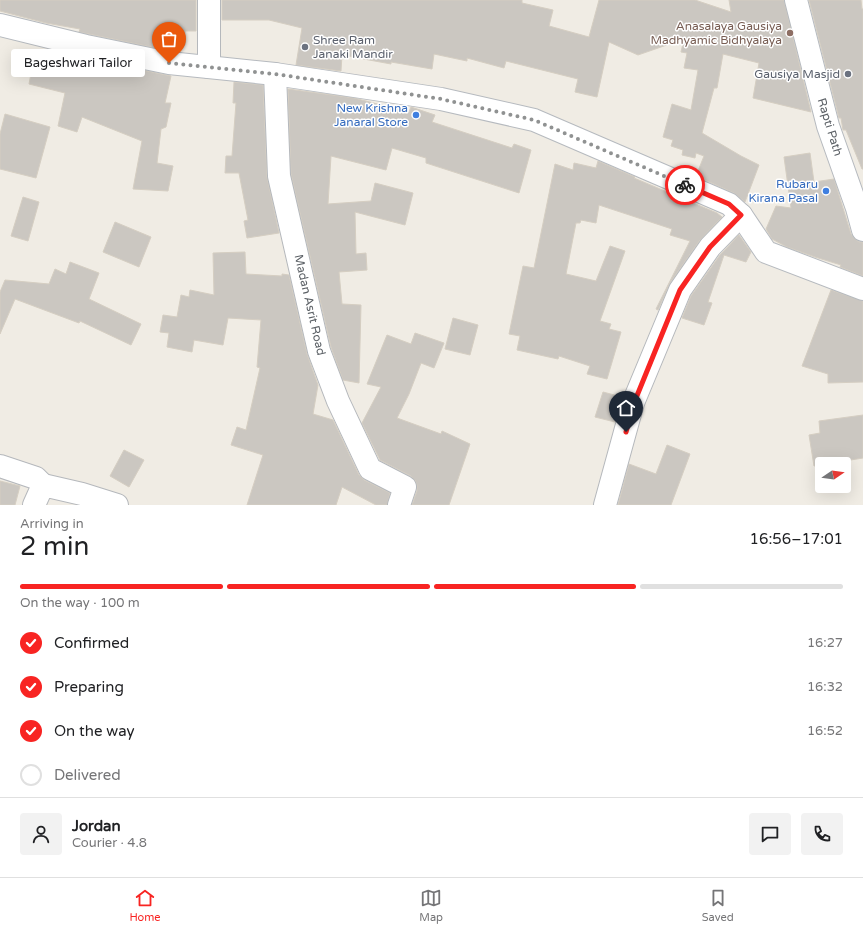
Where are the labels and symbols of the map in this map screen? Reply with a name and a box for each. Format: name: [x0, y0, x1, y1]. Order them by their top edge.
place label: Anasalaya Gausiya Madhyamic Bidhyalaya: [650, 19, 782, 47]
pin: [152, 22, 186, 63]
marker: Anasalaya Gausiya Madhyamic Bidhyalaya: [785, 28, 795, 38]
place label: Shree Ram Janaki Mandir: [313, 33, 393, 61]
marker: Shree Ram Janaki Mandir: [300, 42, 310, 52]
callout: Bageshwari Tailor: [11, 49, 145, 77]
place label: Gausiya Masjid: [754, 67, 840, 81]
marker: Gausiya Masjid: [843, 69, 853, 79]
street label: Rapti Path: [815, 96, 845, 158]
place label: New Krishna Janaral Store: [334, 101, 408, 129]
marker: New Krishna Janaral Store: [411, 110, 421, 120]
courier: [665, 165, 705, 205]
place label: Rubaru Kirana Pasal: [748, 177, 818, 205]
marker: Rubaru Kirana Pasal: [821, 186, 831, 196]
street label: Madan Asrit Road: [292, 253, 328, 357]
pin: [609, 391, 643, 432]
north arrow: [815, 457, 851, 493]

